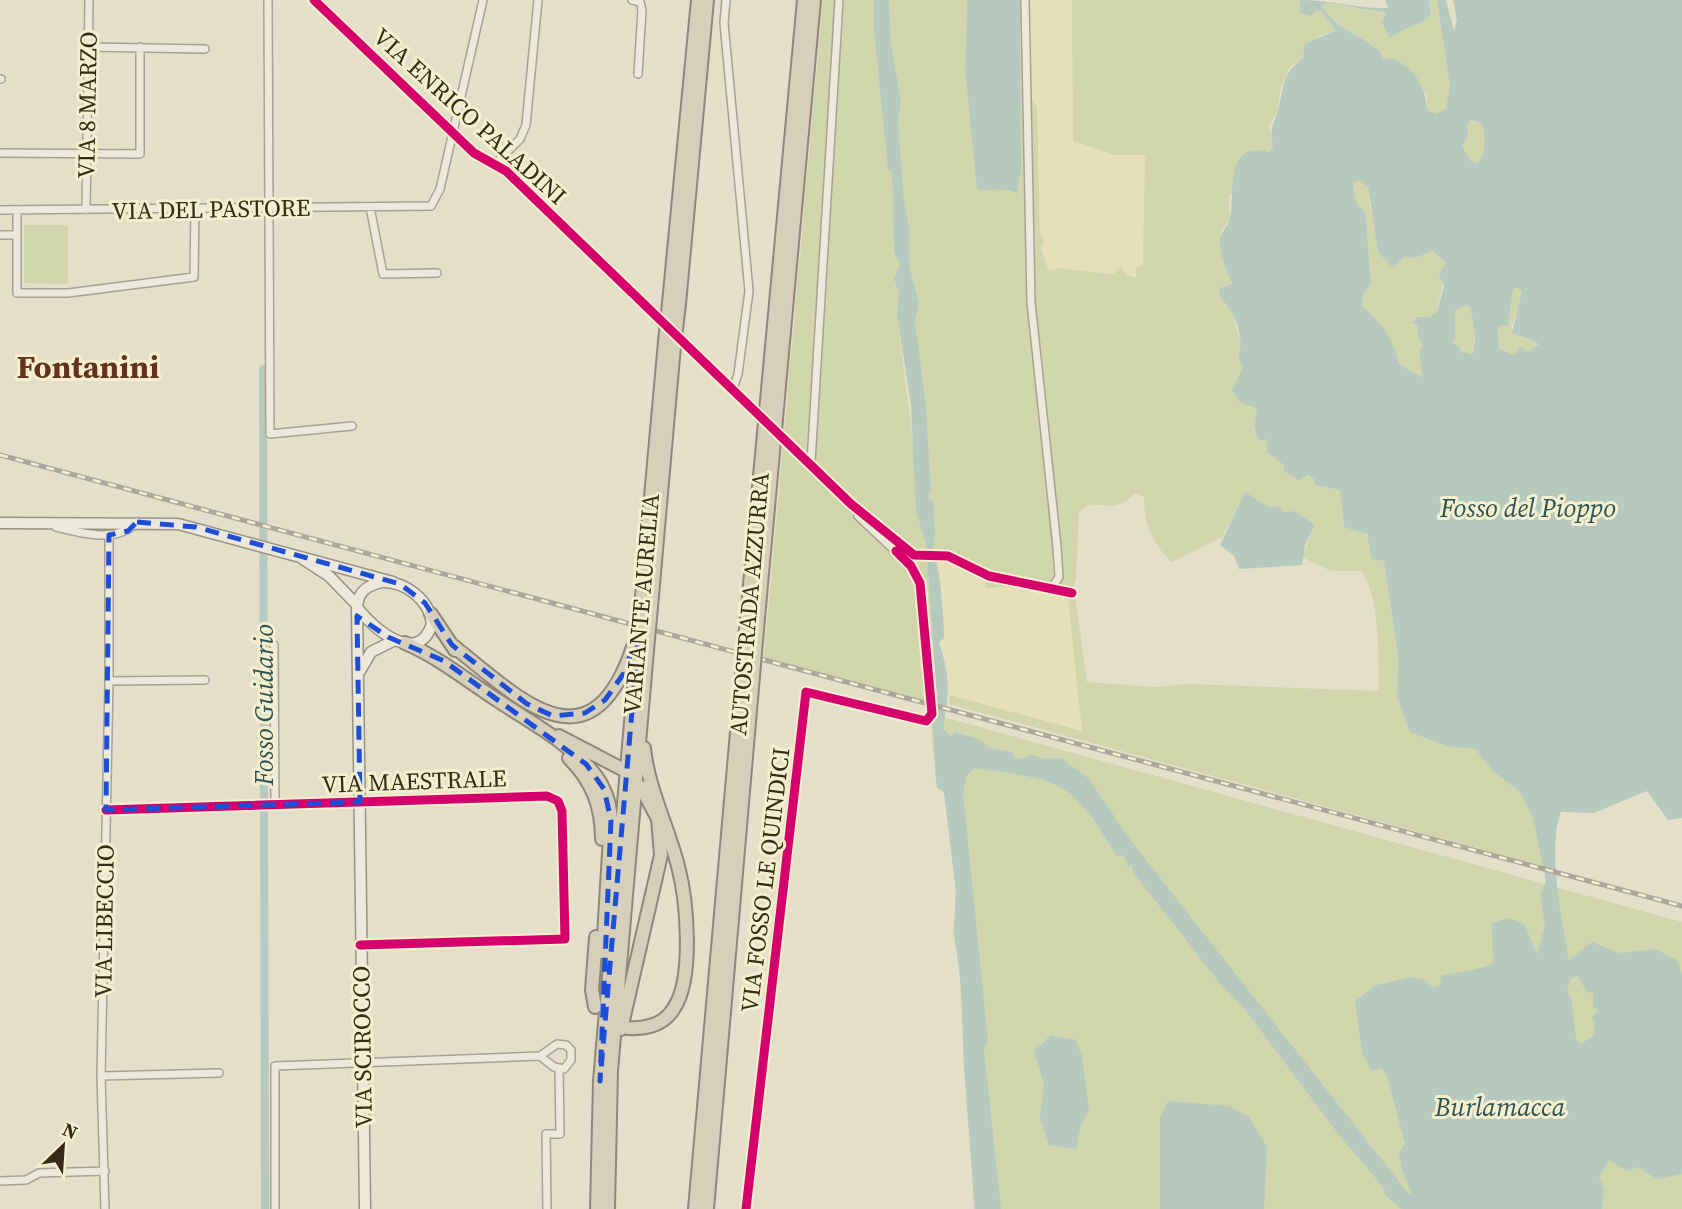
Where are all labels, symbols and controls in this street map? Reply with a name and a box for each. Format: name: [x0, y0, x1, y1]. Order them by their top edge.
street label: VIA ENRICO PALADINI: [366, 20, 574, 212]
street label: VIA 8 MARZO: [69, 31, 105, 179]
street label: VIA DEL PASTORE: [111, 191, 311, 227]
district label: Fontanini: [17, 345, 159, 389]
street label: AUTOSTRADA AZZURRA: [721, 471, 777, 737]
water label: Fosso del Pioppo: [1439, 490, 1616, 526]
street label: VARIANTE AURELIA: [615, 492, 667, 716]
water label: Fosso Guidario: [246, 624, 282, 787]
street label: VIA FOSSO LE QUINDICI: [732, 746, 798, 1014]
street label: VIA MAESTRALE: [321, 761, 507, 801]
street label: VIA LIBECCIO: [86, 844, 122, 998]
street label: VIA SCIROCCO: [344, 965, 380, 1129]
water label: Burlamacca: [1434, 1089, 1566, 1125]
north arrow: [28, 1111, 98, 1181]
text: N: [58, 1116, 82, 1145]

